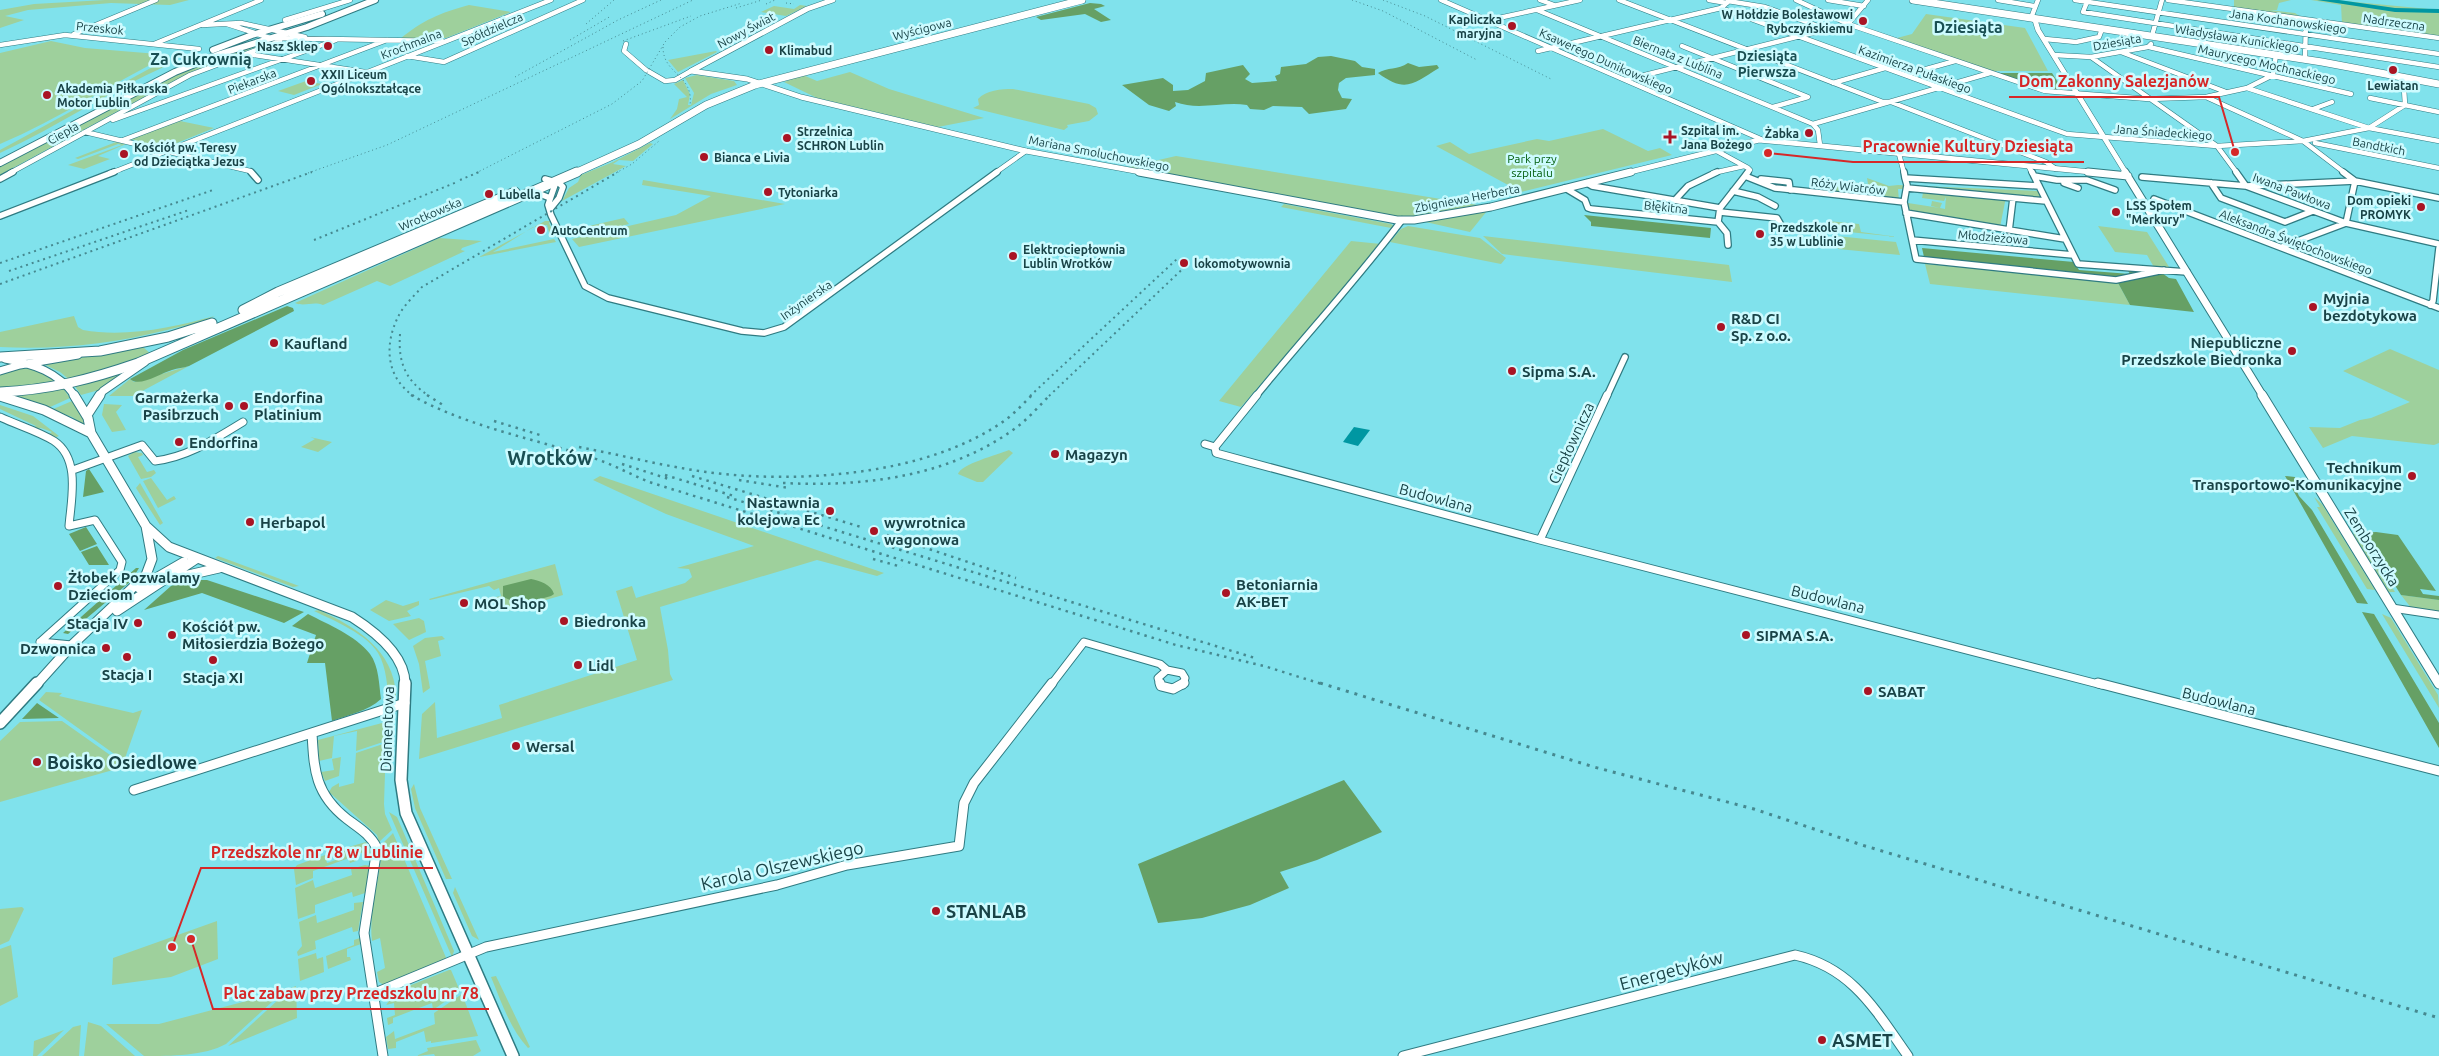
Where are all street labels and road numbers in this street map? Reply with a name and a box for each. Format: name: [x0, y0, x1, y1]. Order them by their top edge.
street label: Jana Kochanowskiego: [2228, 6, 2348, 36]
street label: Nowy Świat: [715, 9, 777, 51]
street label: Spółdzielcza: [459, 10, 525, 48]
street label: Nadrzeczna: [2362, 11, 2426, 33]
street label: Wyścigowa: [891, 15, 953, 43]
street label: Przeskok: [76, 19, 124, 37]
street label: Władysława Kunickiego: [2174, 22, 2300, 54]
street label: Krochmalna: [379, 26, 443, 62]
street label: Ksawerego Dunikowskiego: [1537, 26, 1675, 96]
street label: Dziesiąta: [2092, 31, 2142, 53]
street label: Biernata z Lublina: [1631, 33, 1725, 81]
street label: Maurycego Mochnackiego: [2197, 42, 2337, 86]
street label: Kazimierza Pułaskiego: [1857, 43, 1973, 95]
street label: Piekarska: [226, 66, 278, 96]
street label: Ciepła: [45, 119, 81, 147]
street label: Jana Śniadeckiego: [2113, 122, 2213, 142]
street label: Mariana Smoluchowskiego: [1028, 133, 1170, 173]
street label: Bandtkich: [2351, 134, 2407, 158]
street label: Iwana Pawłowa: [2251, 170, 2333, 212]
street label: Róży Wiatrów: [1810, 175, 1886, 197]
street label: Zbigniewa Herberta: [1413, 181, 1521, 215]
street label: Wrotkowska: [397, 195, 463, 233]
street label: Błękitna: [1643, 198, 1689, 216]
street label: Aleksandra Świętochowskiego: [2218, 207, 2374, 277]
street label: Młodzieżowa: [1957, 227, 2029, 247]
street label: Inżynierska: [778, 278, 834, 322]
street label: Ciepłownicza: [1545, 399, 1597, 487]
street label: Budowlana: [1397, 480, 1475, 516]
street label: Zemborzycka: [2341, 505, 2403, 589]
street label: Budowlana: [1789, 582, 1867, 616]
street label: Budowlana: [2180, 684, 2258, 718]
street label: Diamentowa: [377, 686, 397, 772]
street label: Karola Olszewskiego: [699, 837, 865, 893]
street label: Energetyków: [1617, 947, 1725, 993]

